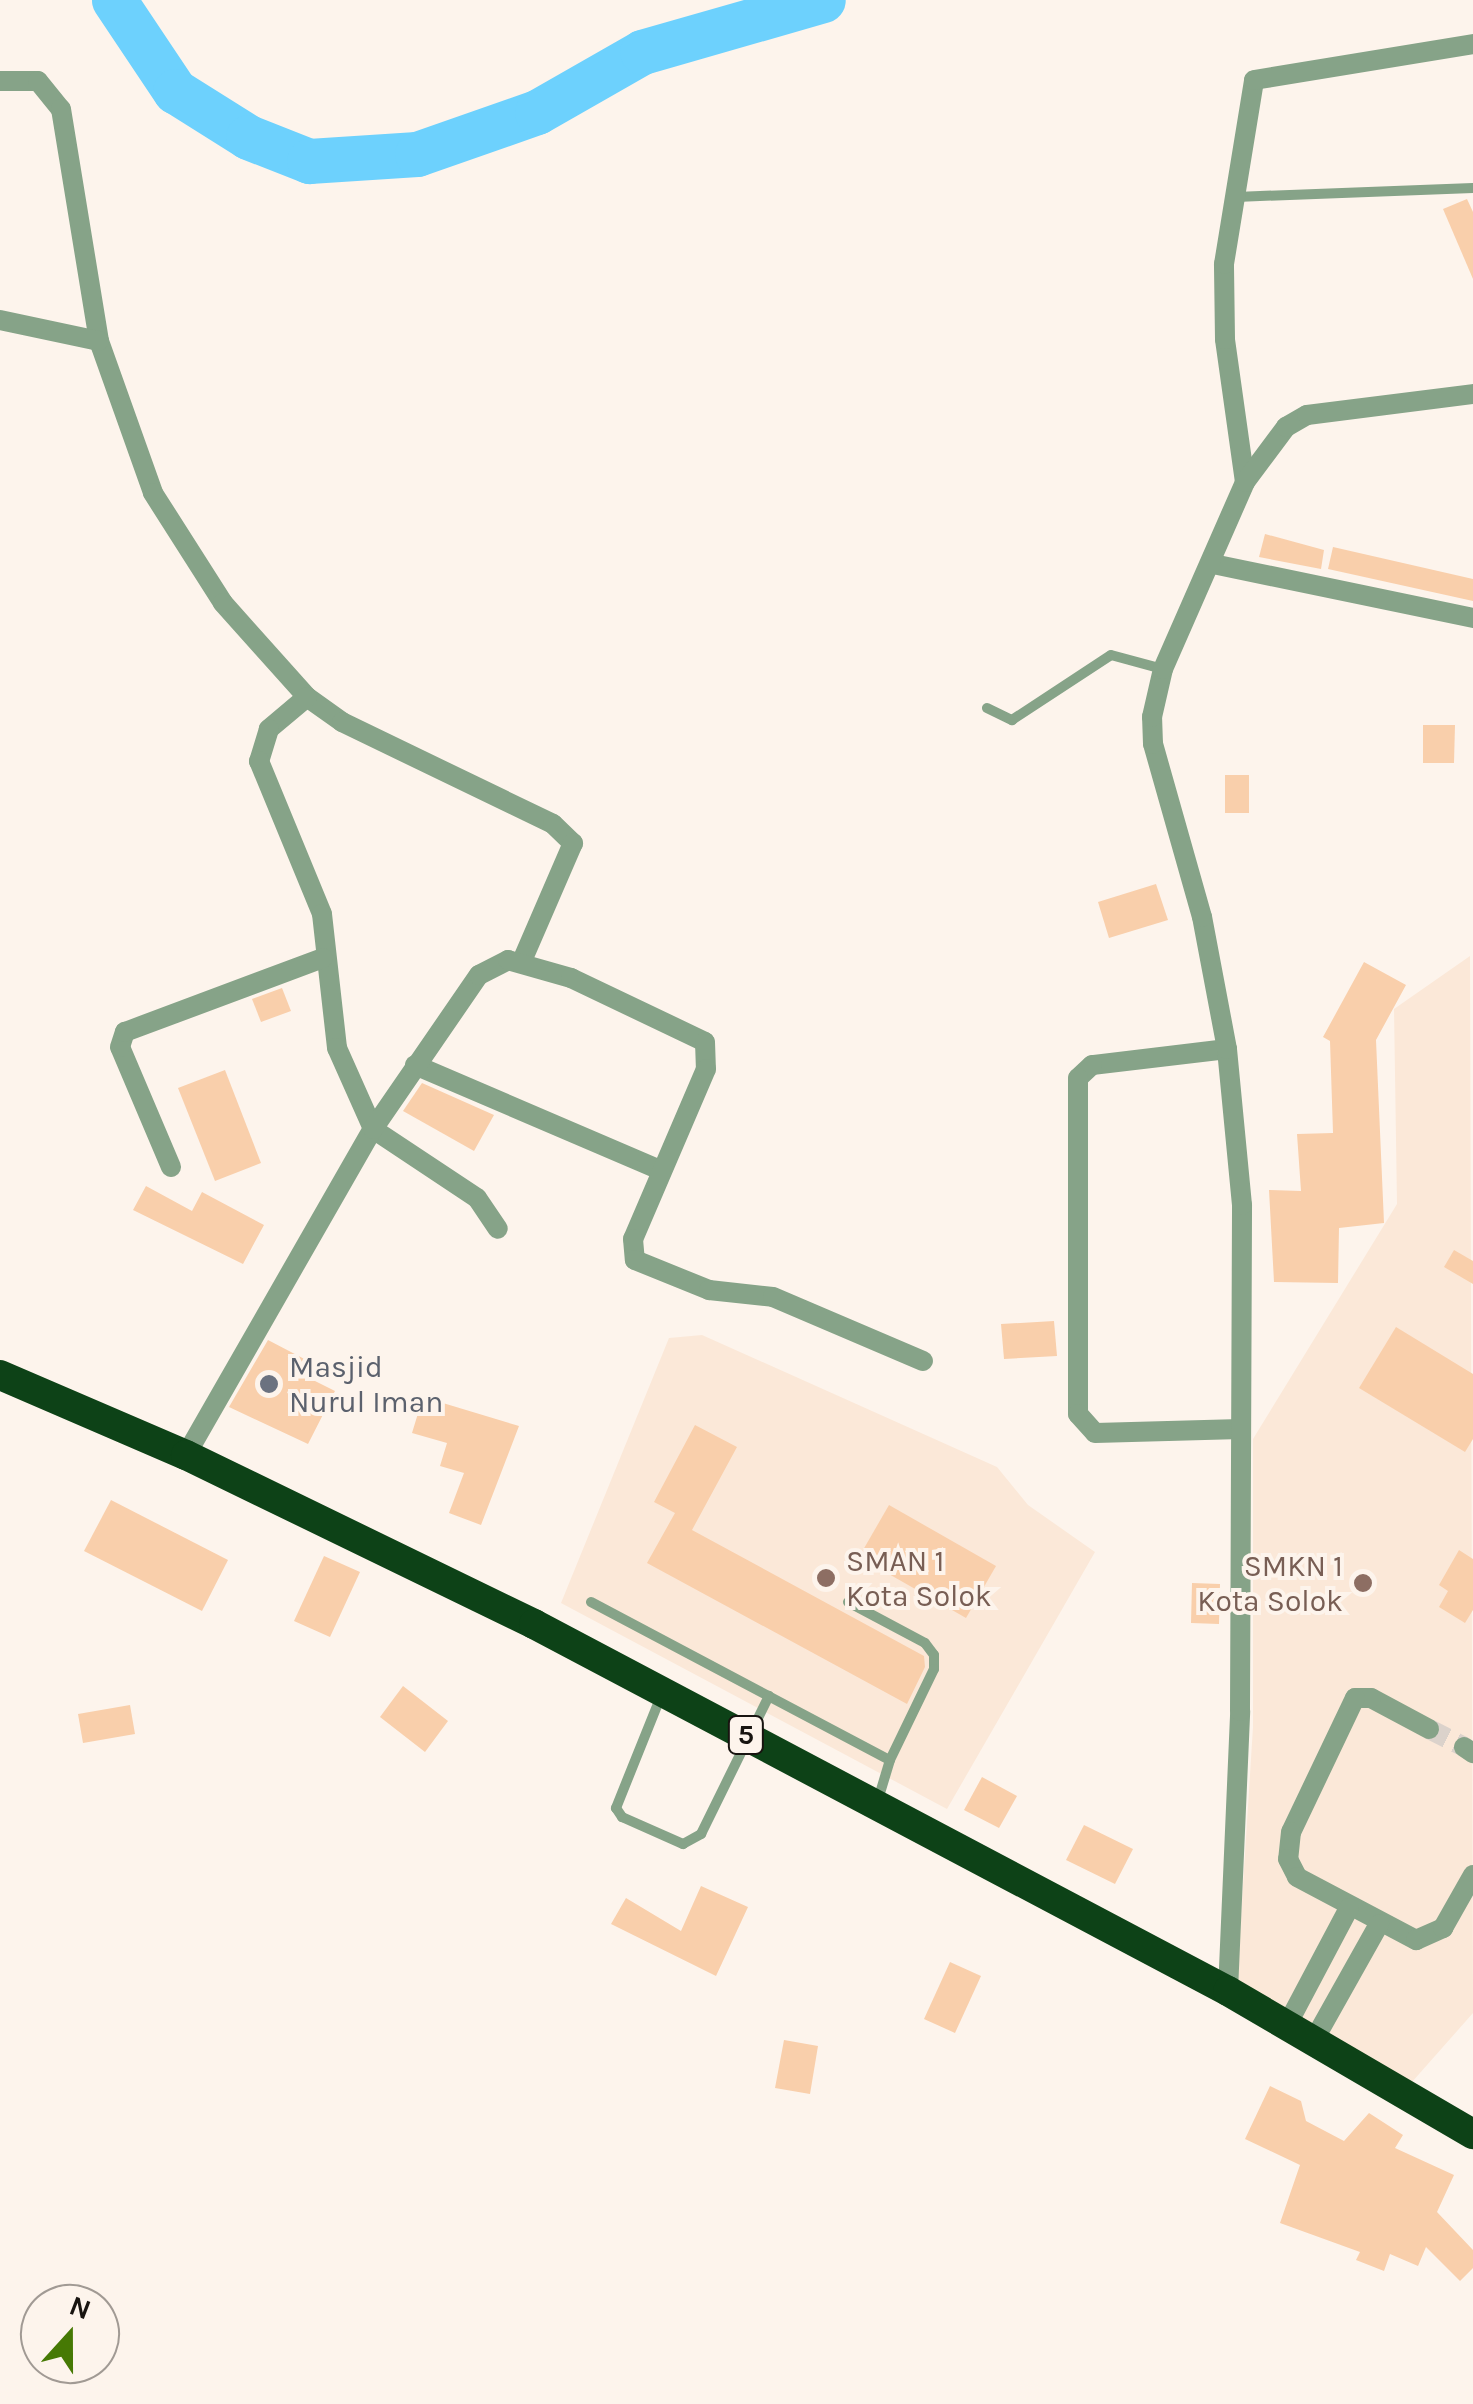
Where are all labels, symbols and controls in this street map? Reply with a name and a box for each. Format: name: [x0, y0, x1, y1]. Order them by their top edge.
place label: Masjid Nurul Iman: [289, 1349, 443, 1420]
marker: Masjid Nurul Iman: [258, 1373, 280, 1395]
place label: SMAN 1 Kota Solok: [846, 1543, 992, 1614]
place label: SMKN 1 Kota Solok: [1197, 1548, 1343, 1618]
marker: SMAN 1 Kota Solok: [815, 1567, 837, 1589]
marker: SMKN 1 Kota Solok: [1352, 1572, 1374, 1594]
road number: 5: [726, 1712, 766, 1758]
north arrow: [20, 2284, 120, 2384]
text: N: [65, 2288, 95, 2326]

